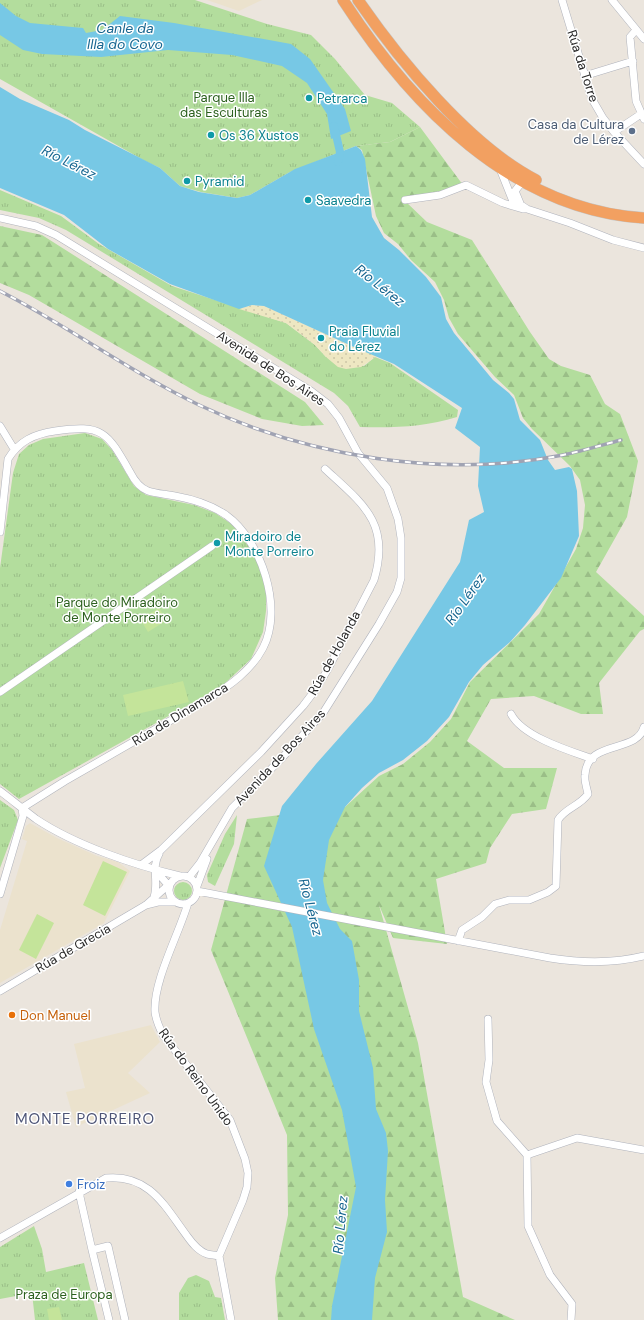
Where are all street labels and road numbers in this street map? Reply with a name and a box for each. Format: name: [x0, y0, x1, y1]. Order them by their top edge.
street label: Rúa da Torre: [563, 28, 603, 104]
street label: Avenida de Bos Aires: [214, 327, 328, 409]
street label: Rúa de Holanda: [304, 608, 364, 698]
street label: Rúa de Dinamarca: [129, 679, 231, 749]
street label: Avenida de Bos Aires: [231, 705, 329, 809]
street label: Rúa de Grecia: [32, 920, 114, 976]
street label: Rúa do Reino Unido: [155, 1025, 237, 1129]

